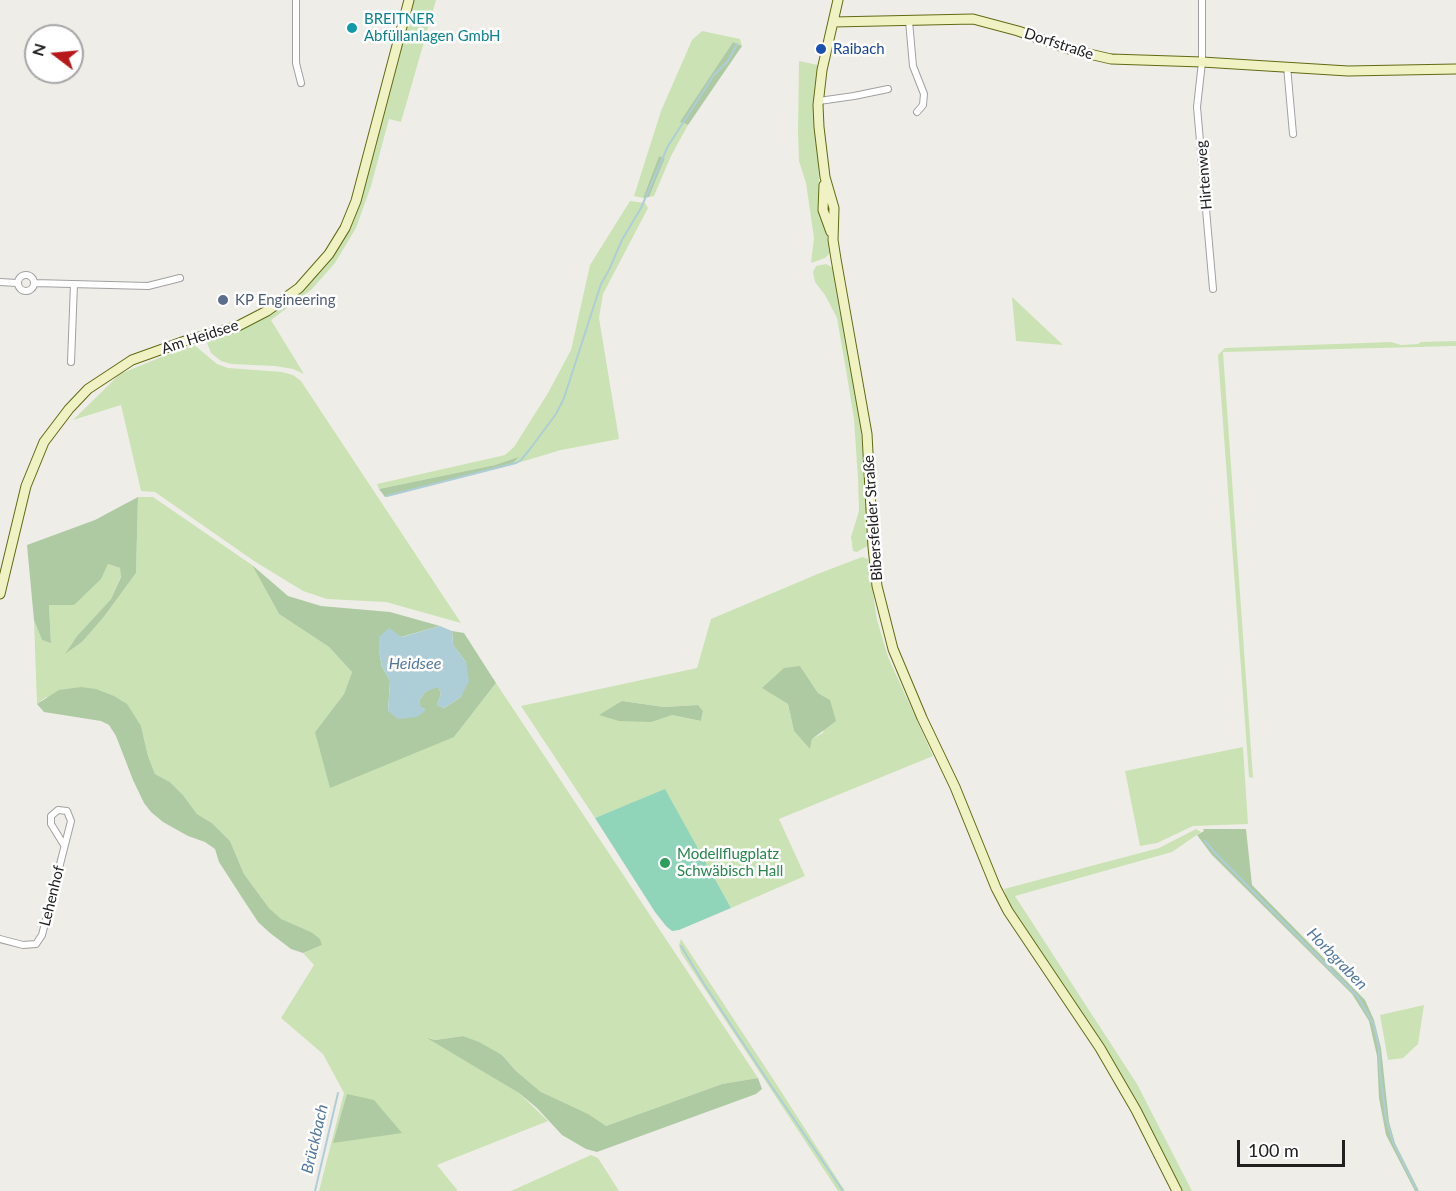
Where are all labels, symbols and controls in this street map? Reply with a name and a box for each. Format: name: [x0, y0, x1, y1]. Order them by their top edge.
place label: BREITNER Abfüllanlagen GmbH: [364, 10, 501, 45]
marker: BREITNER Abfüllanlagen GmbH: [345, 21, 359, 35]
north arrow: [24, 24, 84, 84]
street label: Dorfstraße: [1022, 24, 1096, 64]
place label: Raibach: [833, 40, 885, 58]
text: N: [27, 41, 49, 58]
marker: Raibach: [814, 42, 828, 56]
street label: Hirtenweg: [1192, 140, 1216, 210]
place label: KP Engineering: [235, 291, 335, 309]
marker: KP Engineering: [216, 293, 230, 307]
street label: Am Heidsee: [159, 316, 241, 358]
street label: Bibersfelder Straße: [860, 454, 886, 582]
water label: Heidsee: [389, 654, 441, 674]
place label: Modellflugplatz Schwäbisch Hall: [677, 845, 783, 880]
marker: Modellflugplatz Schwäbisch Hall: [658, 856, 672, 870]
street label: Lehenhof: [36, 864, 68, 928]
water label: Horbgraben: [1303, 924, 1371, 994]
water label: Brückbach: [298, 1102, 332, 1176]
scale bar: [1240, 1128, 1348, 1166]
text: 100 m: [1248, 1139, 1299, 1161]

